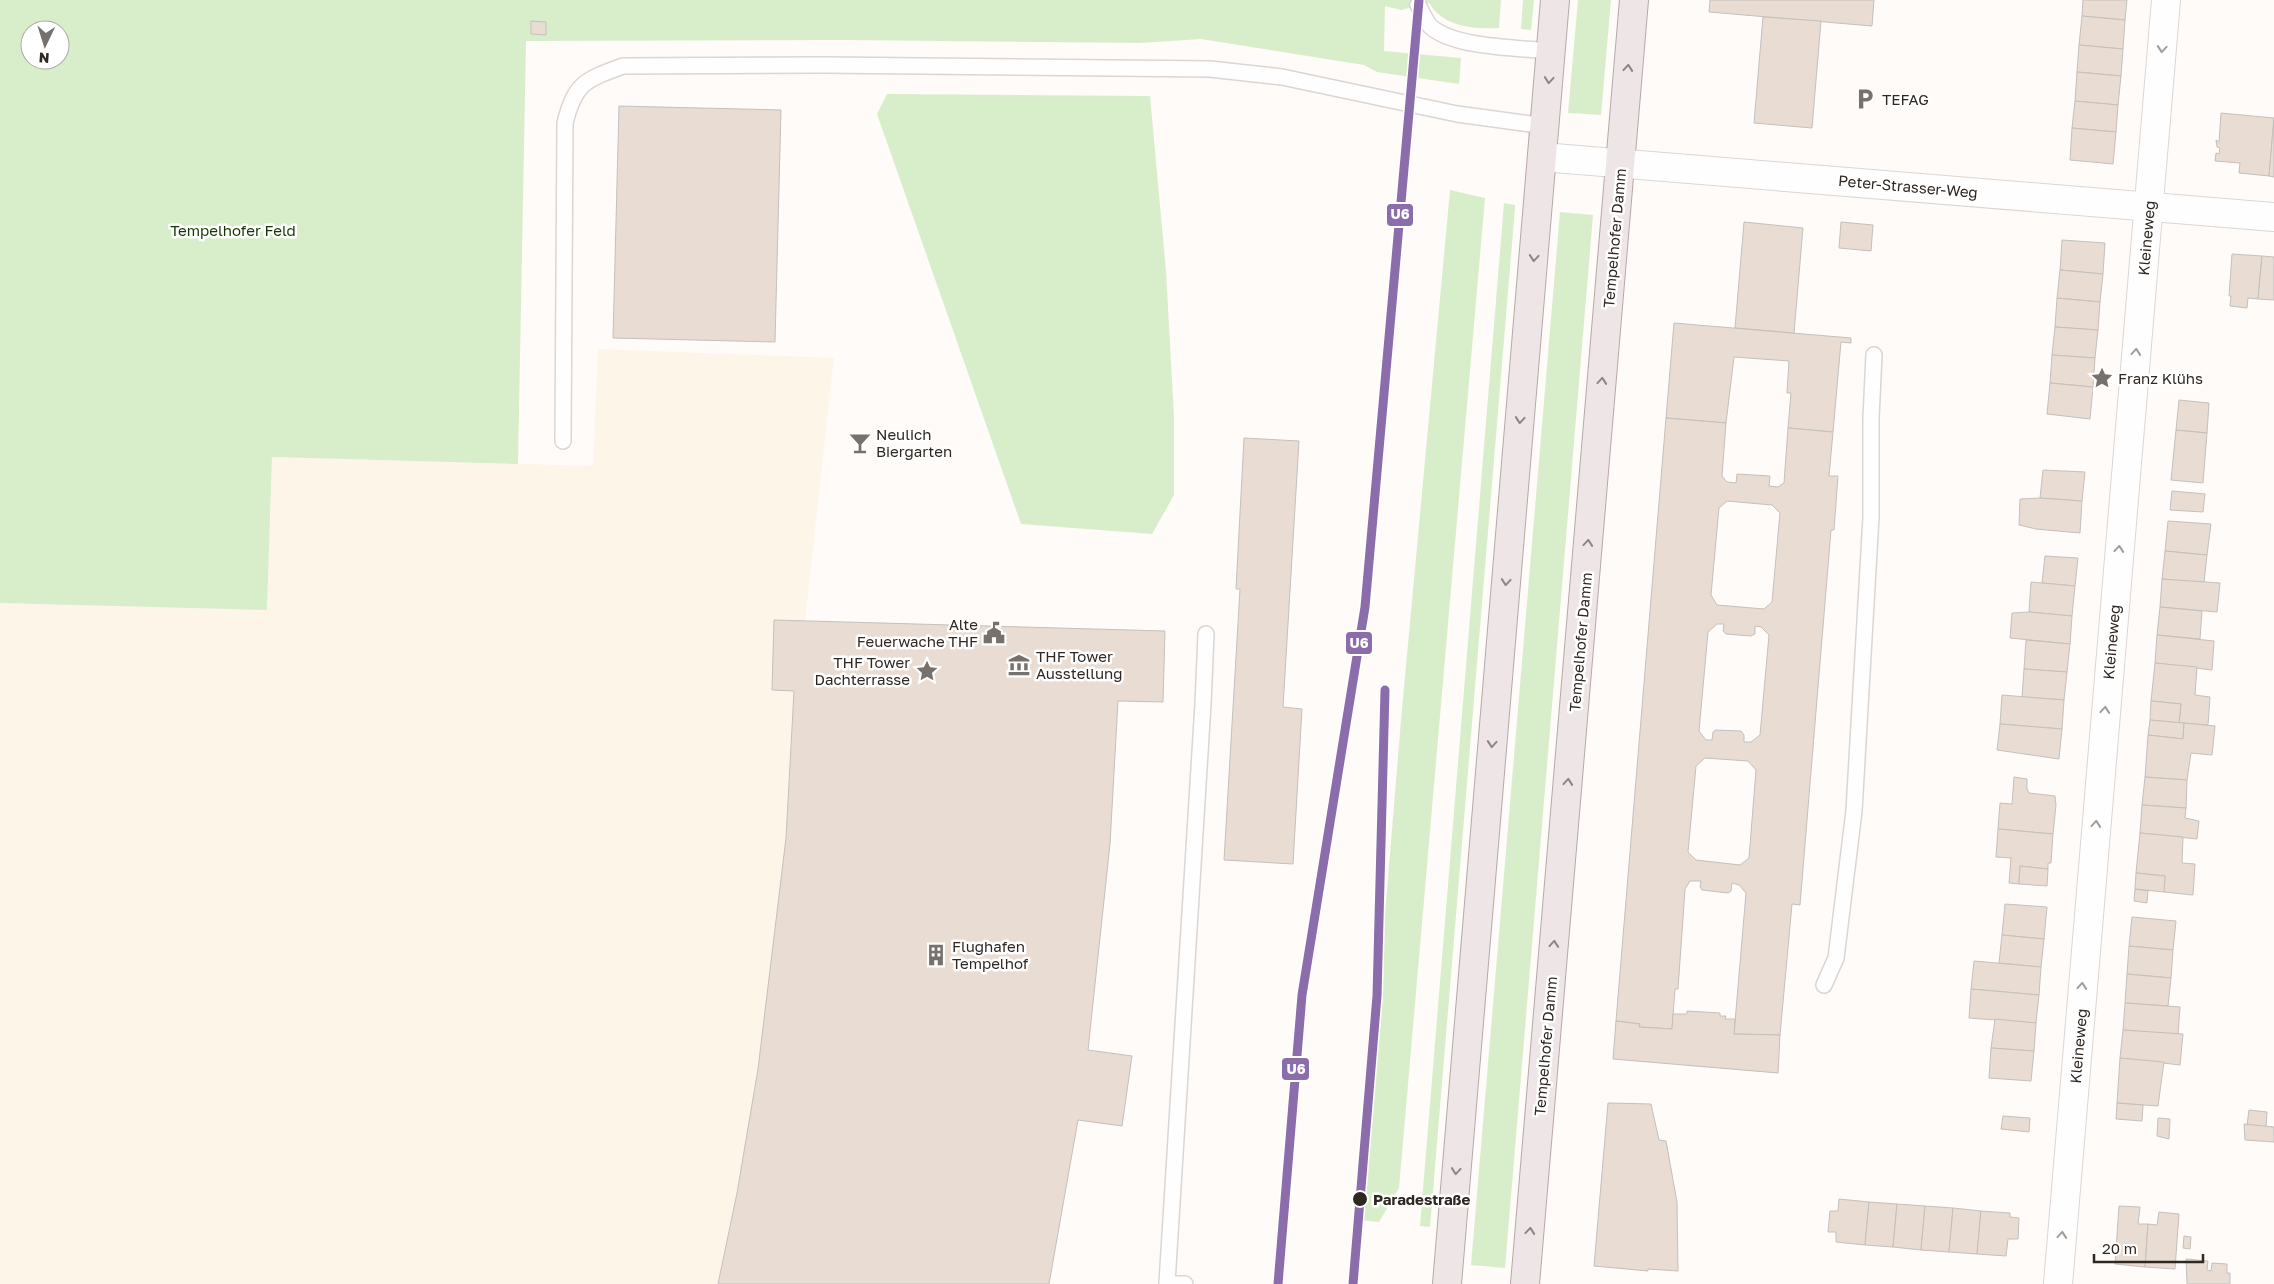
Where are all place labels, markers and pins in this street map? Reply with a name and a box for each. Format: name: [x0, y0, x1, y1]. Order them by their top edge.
parking icon: TEFAG: [1852, 86, 1878, 112]
place label: TEFAG: [1882, 90, 1929, 108]
place icon: Franz Klühs: [2089, 365, 2115, 391]
place label: Franz Klühs: [2118, 369, 2203, 387]
place label: Neulich Biergarten: [876, 425, 952, 460]
bar icon: Neulich Biergarten: [847, 430, 873, 456]
place label: Alte Feuerwache THF: [857, 615, 978, 650]
public building icon: Alte Feuerwache THF: [981, 620, 1007, 646]
place label: THF Tower Ausstellung: [1036, 647, 1123, 682]
museum icon: THF Tower Ausstellung: [1006, 652, 1032, 678]
place label: THF Tower Dachterrasse: [814, 653, 910, 688]
place icon: THF Tower Dachterrasse: [914, 658, 940, 684]
place label: Flughafen Tempelhof: [952, 937, 1029, 972]
building icon: Flughafen Tempelhof: [923, 942, 949, 968]
marker: Paradestraße: [1351, 1190, 1369, 1208]
place label: Paradestraße: [1373, 1190, 1471, 1208]

